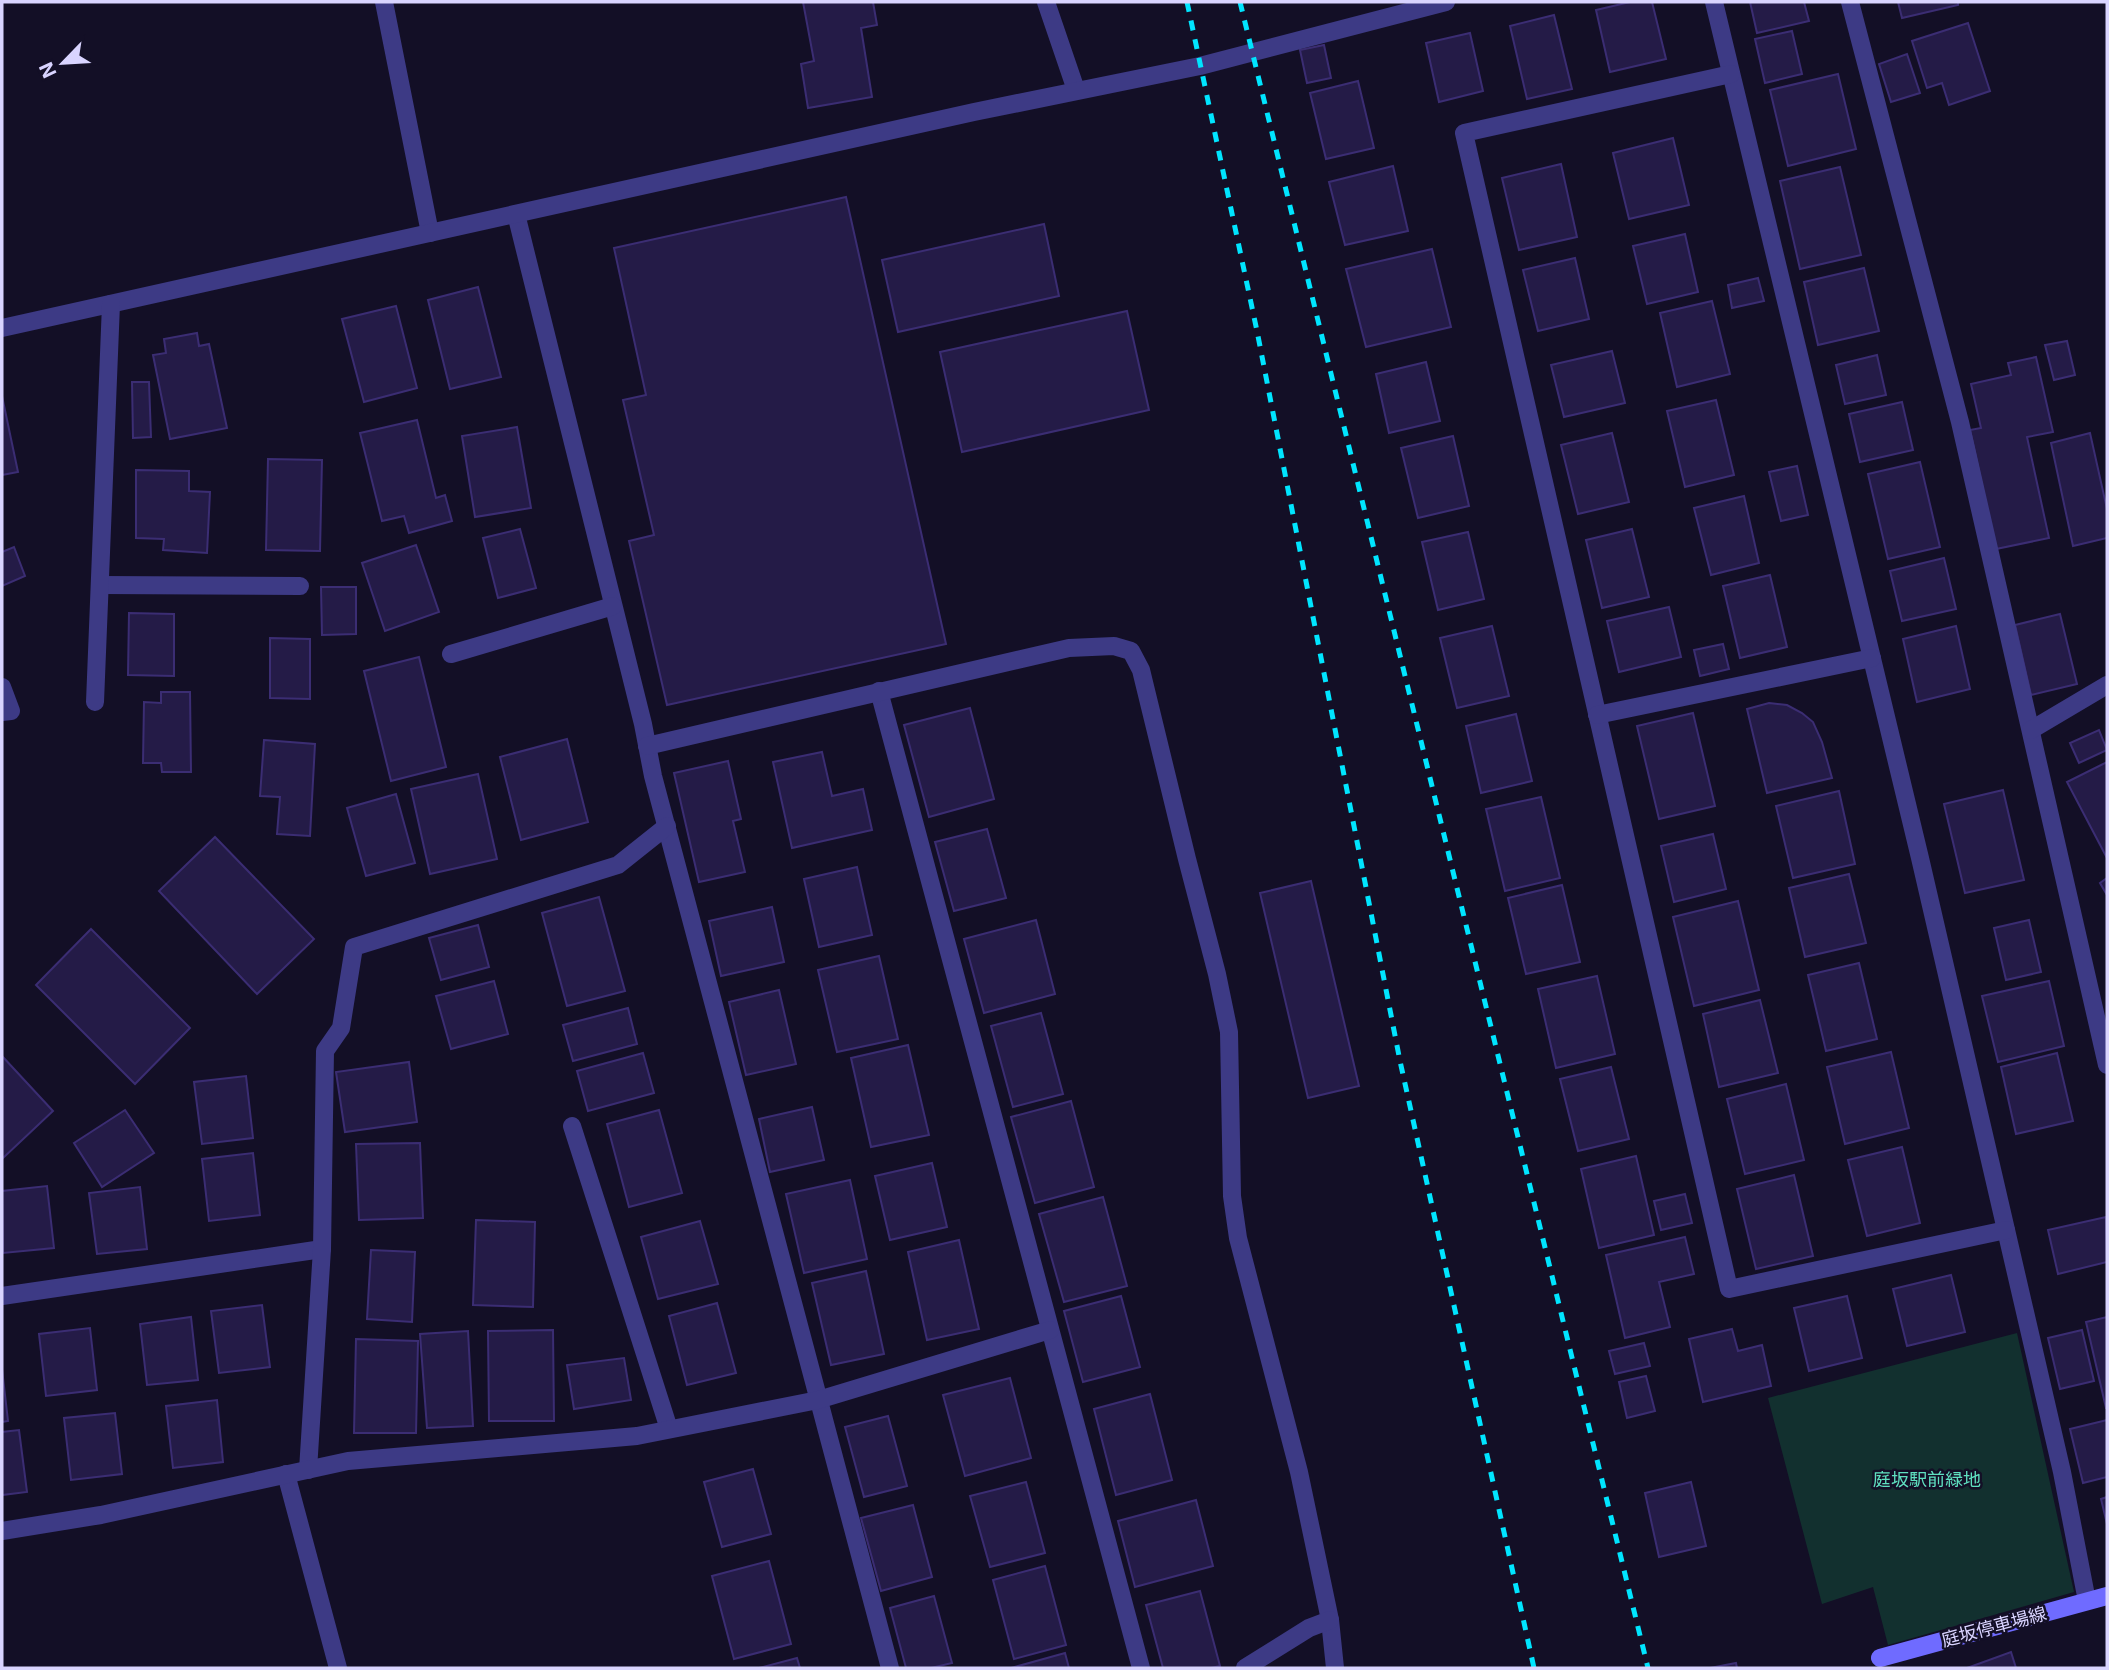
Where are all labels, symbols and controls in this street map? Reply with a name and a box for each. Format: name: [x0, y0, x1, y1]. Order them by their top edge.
north arrow: [28, 28, 98, 98]
text: N: [35, 59, 62, 81]
park label: 庭坂駅前緑地: [1873, 1469, 1981, 1490]
street label: 庭坂停車場線: [1939, 1602, 2049, 1651]

